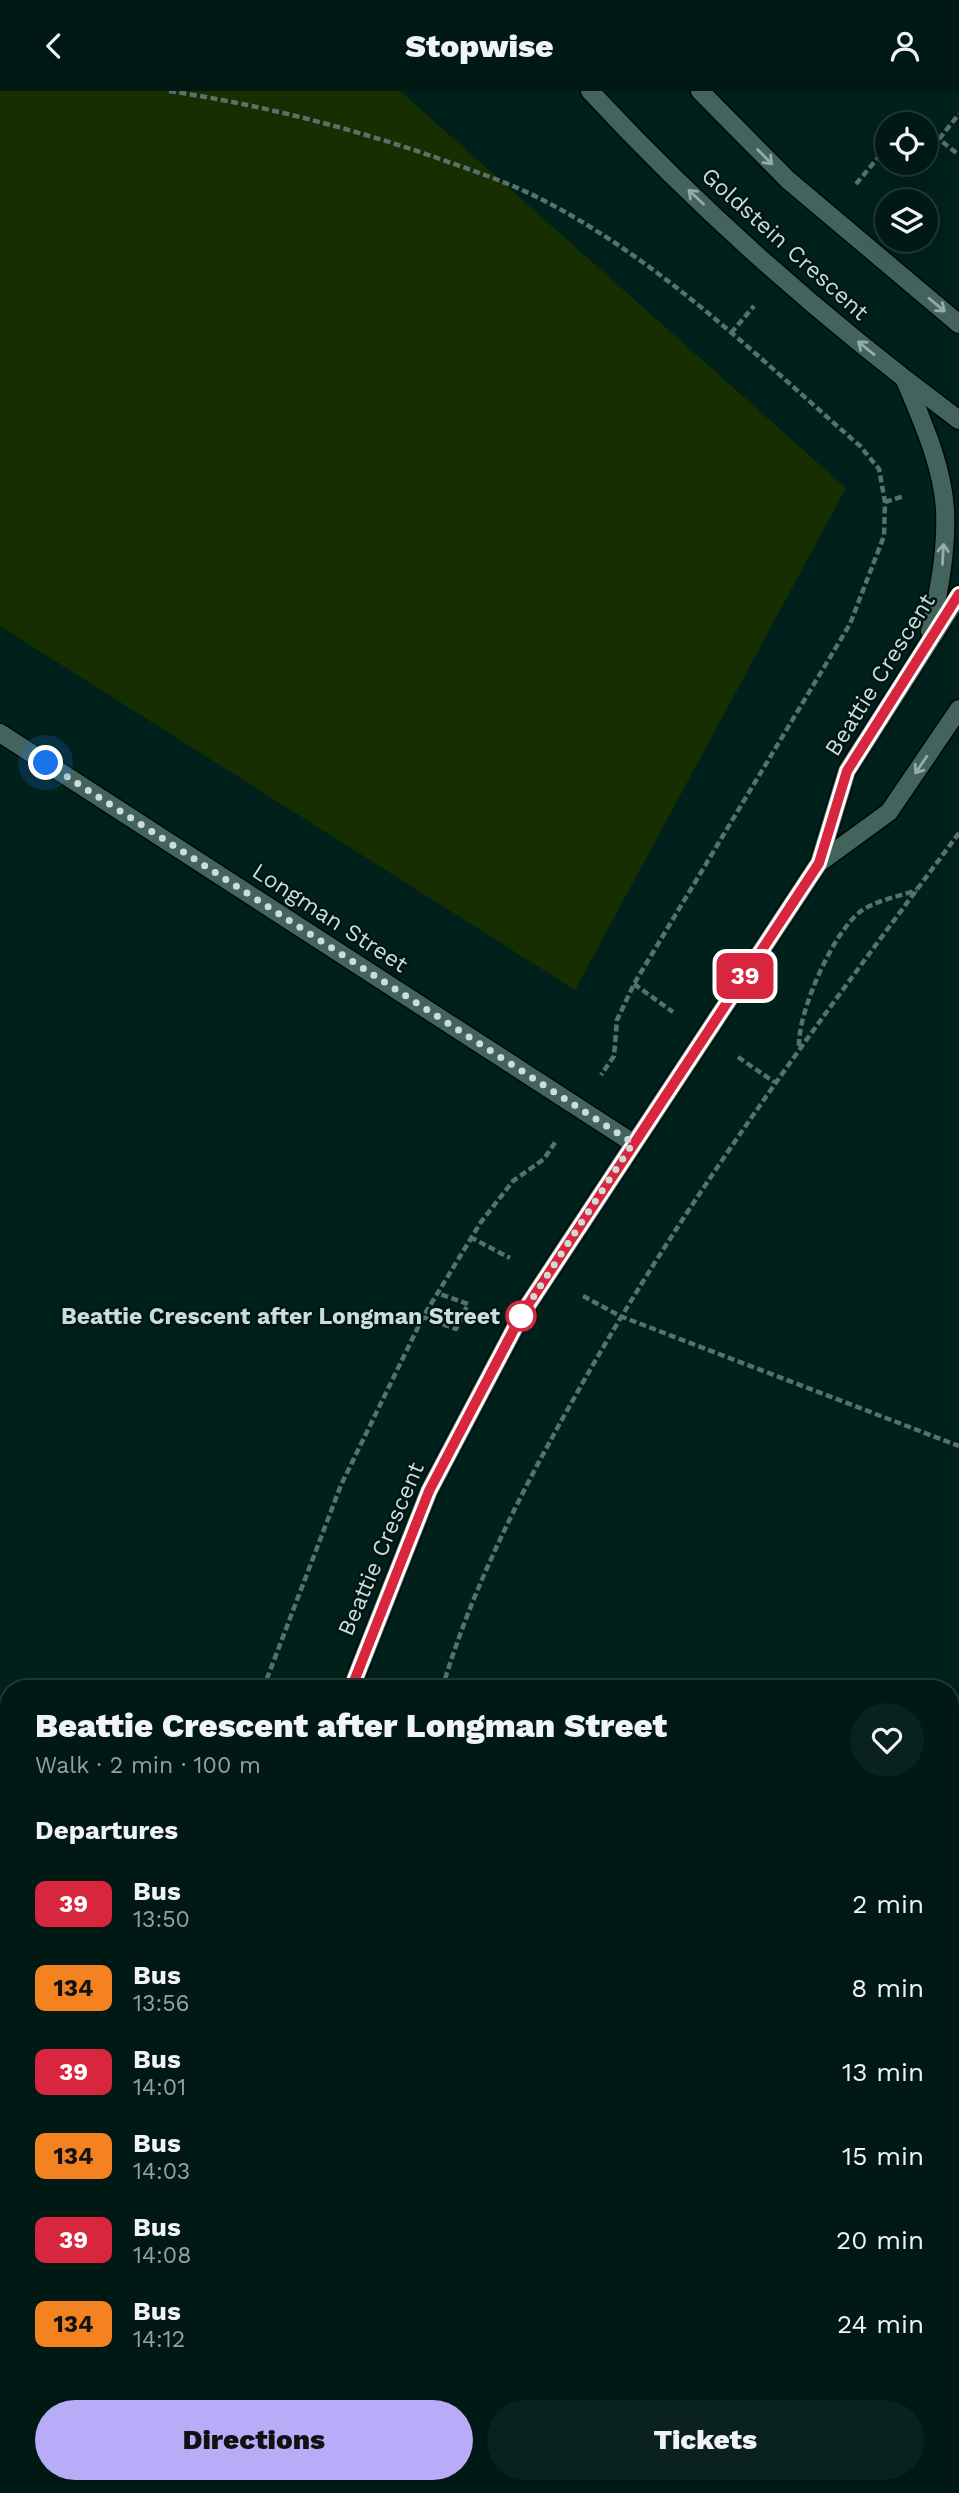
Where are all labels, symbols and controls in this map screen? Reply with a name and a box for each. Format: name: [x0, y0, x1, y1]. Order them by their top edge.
icon: back: [35, 27, 73, 65]
text: Stopwise: [405, 27, 554, 65]
icon: person: [886, 27, 924, 65]
map controls: [875, 112, 938, 252]
button: locate: [875, 112, 938, 175]
one-way arrow: [757, 148, 774, 165]
street label: Goldstein Crescent: [696, 162, 874, 326]
one-way arrow: [687, 189, 705, 205]
button: layers: [875, 189, 938, 252]
one-way arrow: [928, 298, 946, 313]
one-way arrow: [857, 341, 876, 356]
one-way arrow: [936, 543, 949, 566]
street label: Beattie Crescent: [819, 589, 941, 761]
your location: [28, 745, 63, 780]
one-way arrow: [914, 755, 928, 774]
street label: Longman Street: [247, 858, 413, 979]
line badge: 39: [714, 953, 776, 999]
text: 39: [730, 962, 760, 990]
marker: Beattie Crescent after Longman Street: [506, 1301, 536, 1331]
place label: Beattie Crescent after Longman Street: [61, 1303, 500, 1330]
street label: Beattie Crescent: [332, 1458, 430, 1640]
button: heart: [850, 1703, 924, 1777]
text: Beattie Crescent after Longman Street: [35, 1706, 667, 1745]
text: Walk · 2 min · 100 m: [35, 1752, 261, 1779]
text: Departures: [35, 1815, 178, 1845]
text: Bus: [133, 1876, 181, 1906]
text: 2 min: [852, 1889, 924, 1919]
text: 39: [59, 1890, 88, 1918]
text: 13:50: [133, 1906, 190, 1933]
text: Bus: [133, 1960, 181, 1990]
text: 8 min: [851, 1973, 924, 2003]
text: 134: [53, 1974, 94, 2002]
text: 13:56: [133, 1990, 190, 2017]
text: Bus: [133, 2044, 181, 2074]
text: 13 min: [842, 2057, 924, 2087]
text: 39: [59, 2058, 88, 2086]
text: 14:01: [133, 2074, 186, 2101]
text: Bus: [133, 2128, 181, 2158]
text: 15 min: [842, 2141, 924, 2171]
text: 134: [53, 2142, 94, 2170]
text: 14:03: [133, 2158, 190, 2185]
text: Bus: [133, 2212, 181, 2242]
text: 20 min: [836, 2225, 924, 2255]
text: 39: [59, 2226, 88, 2254]
text: 14:08: [133, 2242, 191, 2269]
text: Bus: [133, 2296, 181, 2326]
text: 24 min: [837, 2309, 924, 2339]
text: 134: [53, 2310, 94, 2338]
text: 14:12: [133, 2326, 185, 2353]
button: Directions: [35, 2400, 473, 2480]
button: Tickets: [487, 2400, 924, 2480]

